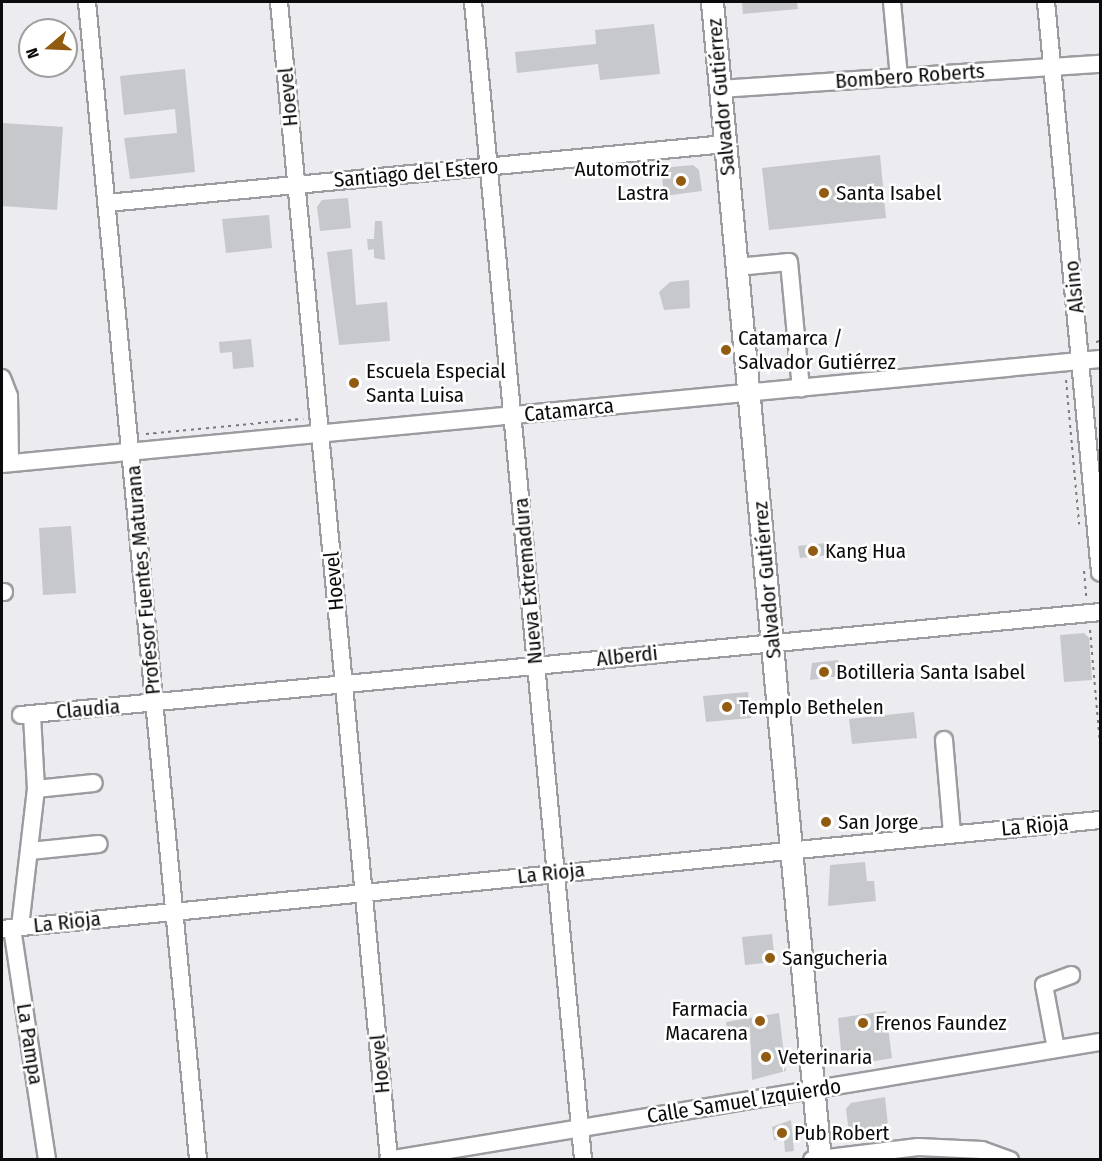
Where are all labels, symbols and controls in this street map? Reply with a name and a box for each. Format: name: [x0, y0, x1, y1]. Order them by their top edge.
street label: Salvador Gutiérrez: [702, 17, 740, 177]
north arrow: [18, 18, 78, 78]
text: N: [22, 46, 43, 61]
street label: Bombero Roberts: [834, 58, 986, 94]
street label: Hoevel: [273, 66, 303, 128]
street label: Santiago del Estero: [333, 153, 499, 193]
place label: Automotriz Lastra: [574, 156, 669, 206]
marker: Automotriz Lastra: [674, 174, 688, 188]
place label: Santa Isabel: [836, 180, 941, 206]
marker: Santa Isabel: [817, 186, 831, 200]
street label: Alsino: [1059, 259, 1089, 315]
place label: Catamarca / Salvador Gutiérrez: [738, 325, 896, 375]
marker: Catamarca / Salvador Gutiérrez: [719, 343, 733, 357]
place label: Escuela Especial Santa Luisa: [366, 358, 506, 408]
marker: Escuela Especial Santa Luisa: [347, 376, 361, 390]
street label: Catamarca: [523, 393, 615, 427]
street label: Profesor Fuentes Maturana: [120, 464, 166, 696]
street label: Nueva Extremadura: [508, 497, 548, 665]
street label: Salvador Gutiérrez: [748, 500, 786, 660]
place label: Kang Hua: [825, 538, 906, 564]
marker: Kang Hua: [806, 544, 820, 558]
street label: Hoevel: [319, 550, 349, 612]
street label: Alberdi: [595, 640, 659, 672]
place label: Botilleria Santa Isabel: [836, 659, 1025, 685]
marker: Botilleria Santa Isabel: [817, 665, 831, 679]
street label: Claudia: [55, 694, 121, 724]
place label: Templo Bethelen: [739, 694, 884, 720]
marker: Templo Bethelen: [720, 700, 734, 714]
place label: San Jorge: [838, 809, 918, 835]
street label: La Rioja: [1000, 810, 1070, 842]
marker: San Jorge: [819, 815, 833, 829]
street label: La Rioja: [516, 857, 586, 889]
street label: La Rioja: [32, 906, 102, 938]
place label: Sangucheria: [782, 945, 888, 971]
marker: Sangucheria: [763, 951, 777, 965]
place label: Farmacia Macarena: [665, 996, 748, 1046]
street label: La Pampa: [11, 1002, 49, 1086]
place label: Frenos Faundez: [875, 1010, 1007, 1036]
marker: Farmacia Macarena: [753, 1014, 767, 1028]
marker: Frenos Faundez: [856, 1016, 870, 1030]
street label: Hoevel: [365, 1033, 395, 1095]
place label: Veterinaria: [778, 1044, 872, 1070]
marker: Veterinaria: [759, 1050, 773, 1064]
street label: Calle Samuel Izquierdo: [645, 1073, 843, 1129]
place label: Pub Robert: [794, 1120, 889, 1146]
marker: Pub Robert: [775, 1126, 789, 1140]

